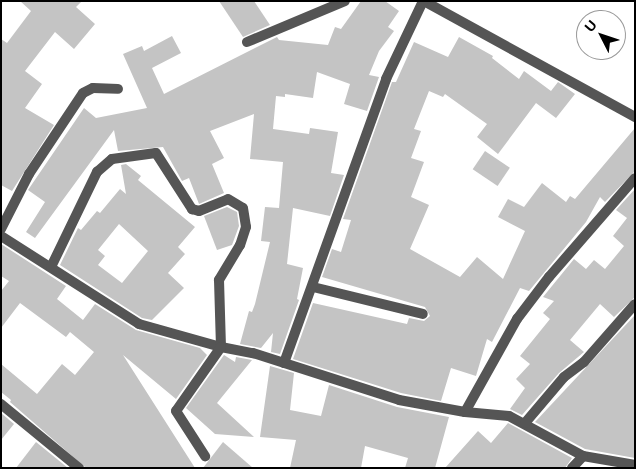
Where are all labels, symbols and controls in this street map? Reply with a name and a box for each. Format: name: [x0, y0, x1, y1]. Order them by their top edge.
north arrow: [576, 10, 626, 60]
text: U: [581, 17, 600, 35]

